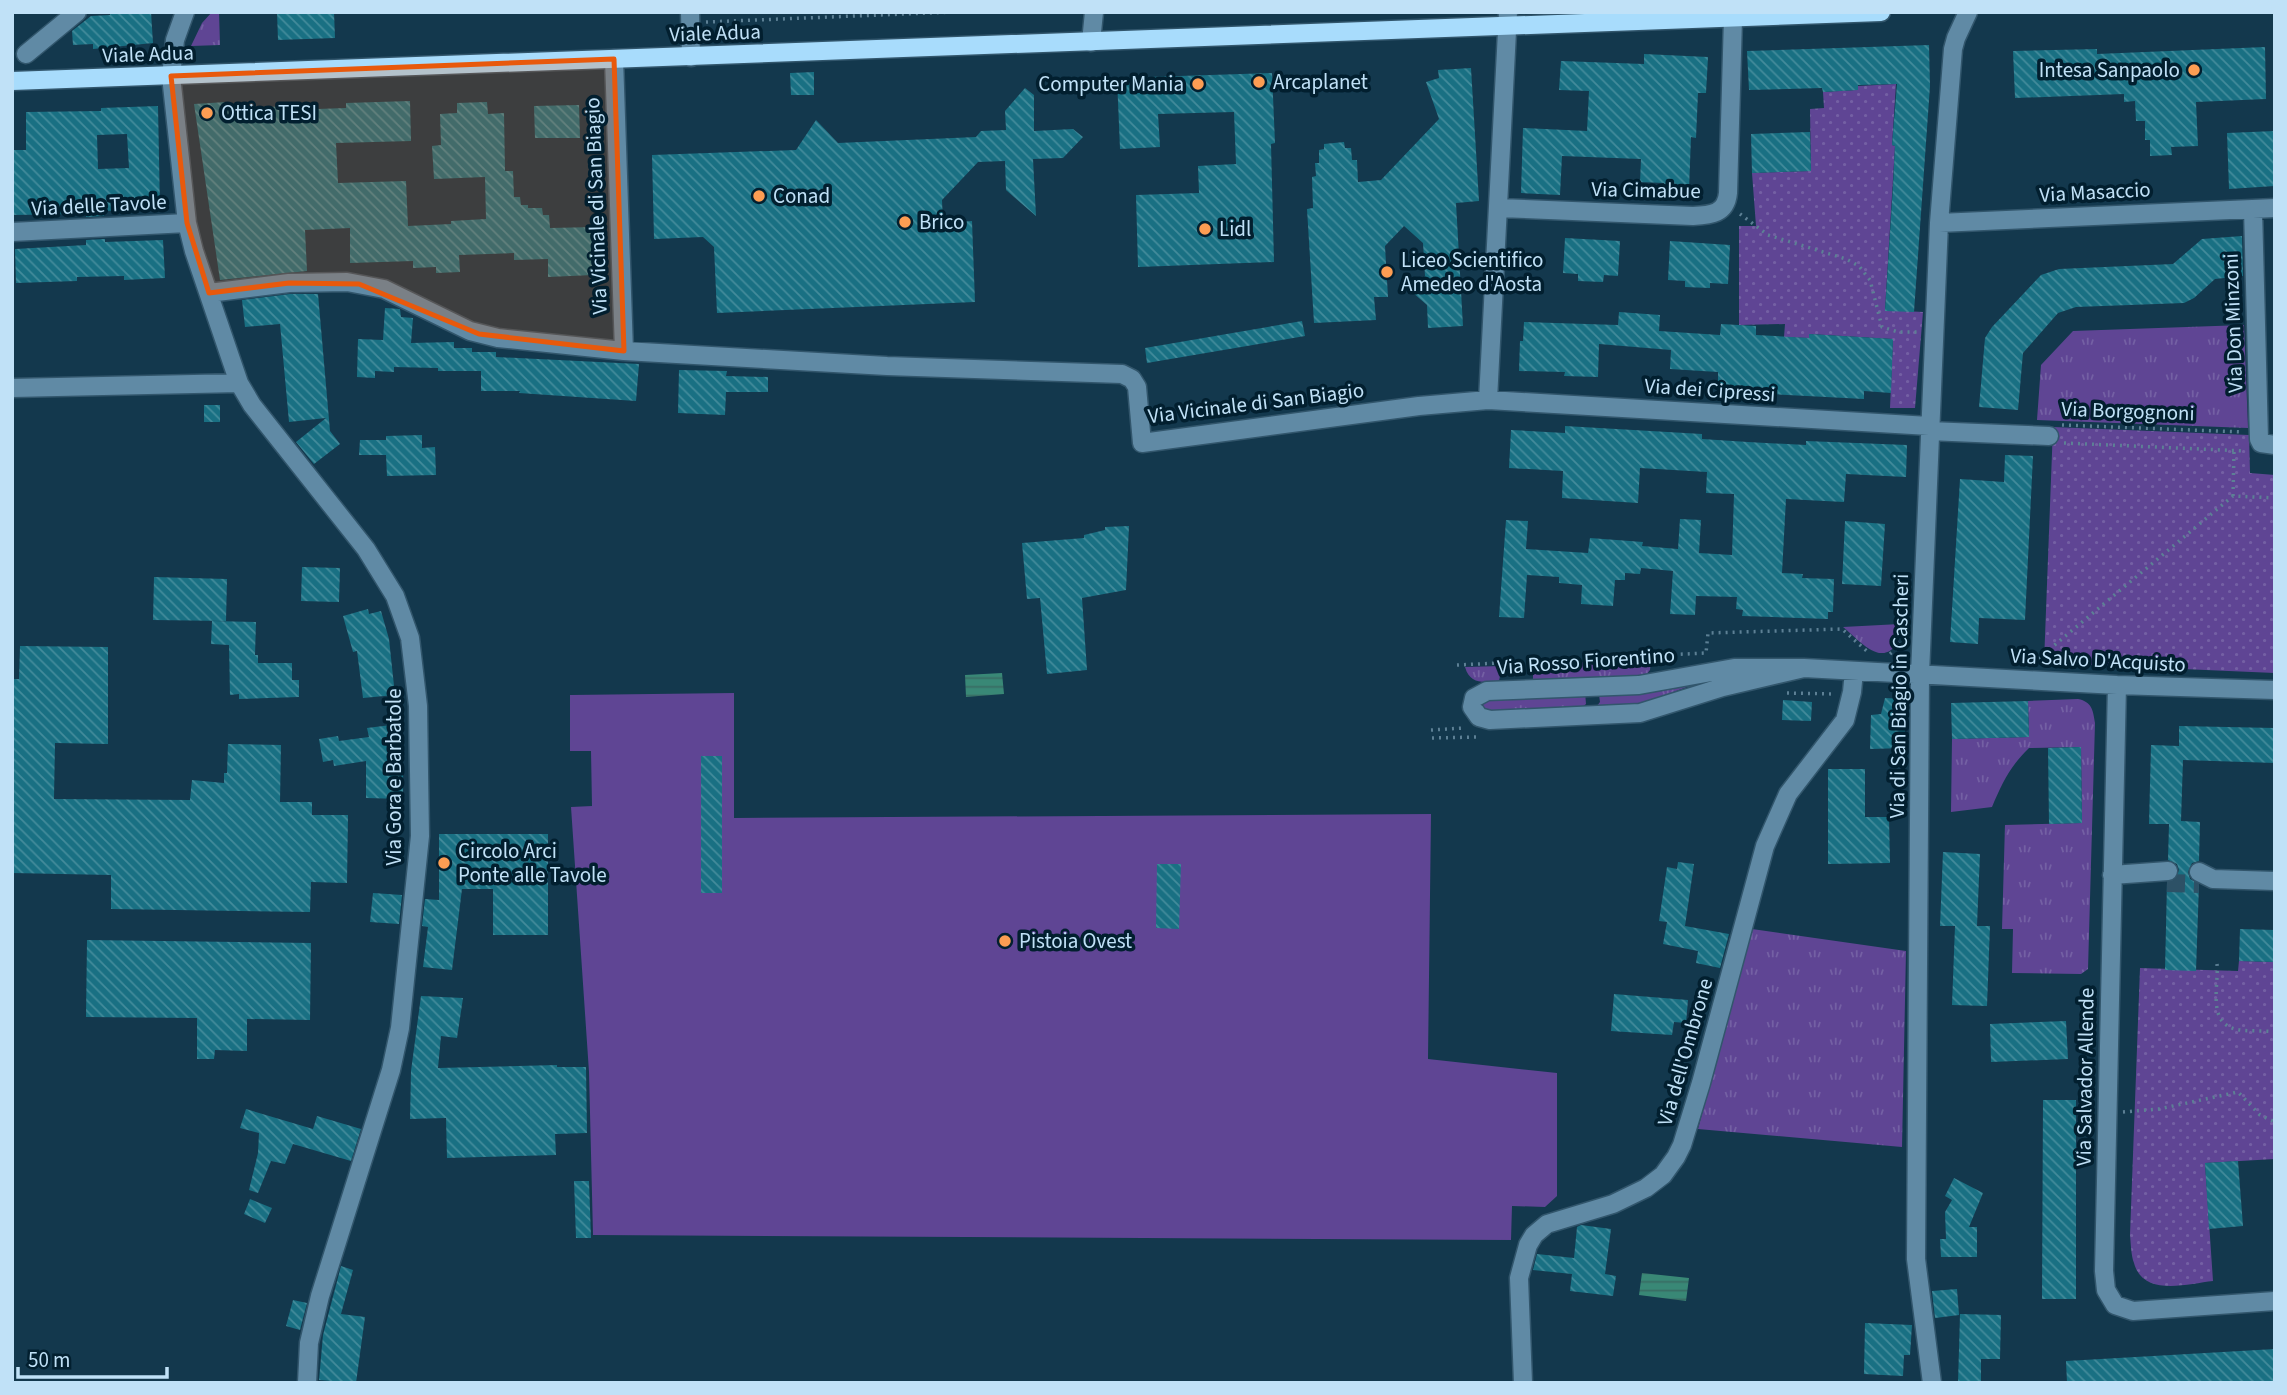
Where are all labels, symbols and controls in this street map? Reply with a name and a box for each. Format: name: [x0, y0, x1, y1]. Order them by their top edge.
street label: Viale Adua: [669, 16, 761, 50]
street label: Viale Adua: [102, 37, 194, 71]
place label: Intesa Sanpaolo: [2039, 55, 2180, 85]
marker: Intesa Sanpaolo: [2186, 62, 2202, 78]
place label: Arcaplanet: [1273, 67, 1368, 97]
place label: Computer Mania: [1038, 69, 1184, 99]
marker: Arcaplanet: [1251, 74, 1267, 90]
marker: Computer Mania: [1190, 76, 1206, 92]
street label: Via Vicinale di San Biagio: [577, 97, 615, 315]
place label: Ottica TESI: [221, 98, 317, 128]
marker: Ottica TESI: [199, 105, 215, 121]
street label: Via Cimabue: [1591, 174, 1701, 206]
street label: Via Masaccio: [2039, 174, 2151, 210]
place label: Conad: [773, 181, 830, 211]
street label: Via delle Tavole: [31, 186, 167, 224]
marker: Conad: [751, 188, 767, 204]
place label: Brico: [919, 207, 964, 237]
marker: Brico: [897, 214, 913, 230]
place label: Lidl: [1219, 214, 1251, 244]
marker: Lidl: [1197, 221, 1213, 237]
place label: Liceo Scientifico Amedeo d'Aosta: [1401, 245, 1543, 299]
street label: Via Don Minzoni: [2216, 253, 2250, 393]
marker: Liceo Scientifico Amedeo d'Aosta: [1379, 264, 1395, 280]
street label: Via dei Cipressi: [1643, 370, 1777, 410]
street label: Via Vicinale di San Biagio: [1146, 375, 1366, 431]
street label: Via Borgognoni: [2061, 394, 2195, 428]
street label: Via di San Biagio in Cascheri: [1882, 573, 1916, 819]
street label: Via Rosso Fiorentino: [1496, 640, 1676, 682]
street label: Via Salvo D'Acquisto: [2010, 640, 2186, 680]
street label: Via Gora e Barbatole: [379, 688, 409, 866]
place label: Circolo Arci Ponte alle Tavole: [458, 836, 607, 890]
marker: Circolo Arci Ponte alle Tavole: [436, 855, 452, 871]
place label: Pistoia Ovest: [1019, 926, 1132, 956]
marker: Pistoia Ovest: [997, 933, 1013, 949]
street label: Via dell'Ombrone: [1650, 975, 1720, 1129]
street label: Via Salvador Allende: [2068, 988, 2102, 1166]
scale bar: [18, 1336, 166, 1380]
text: 50 m: [28, 1345, 70, 1375]

